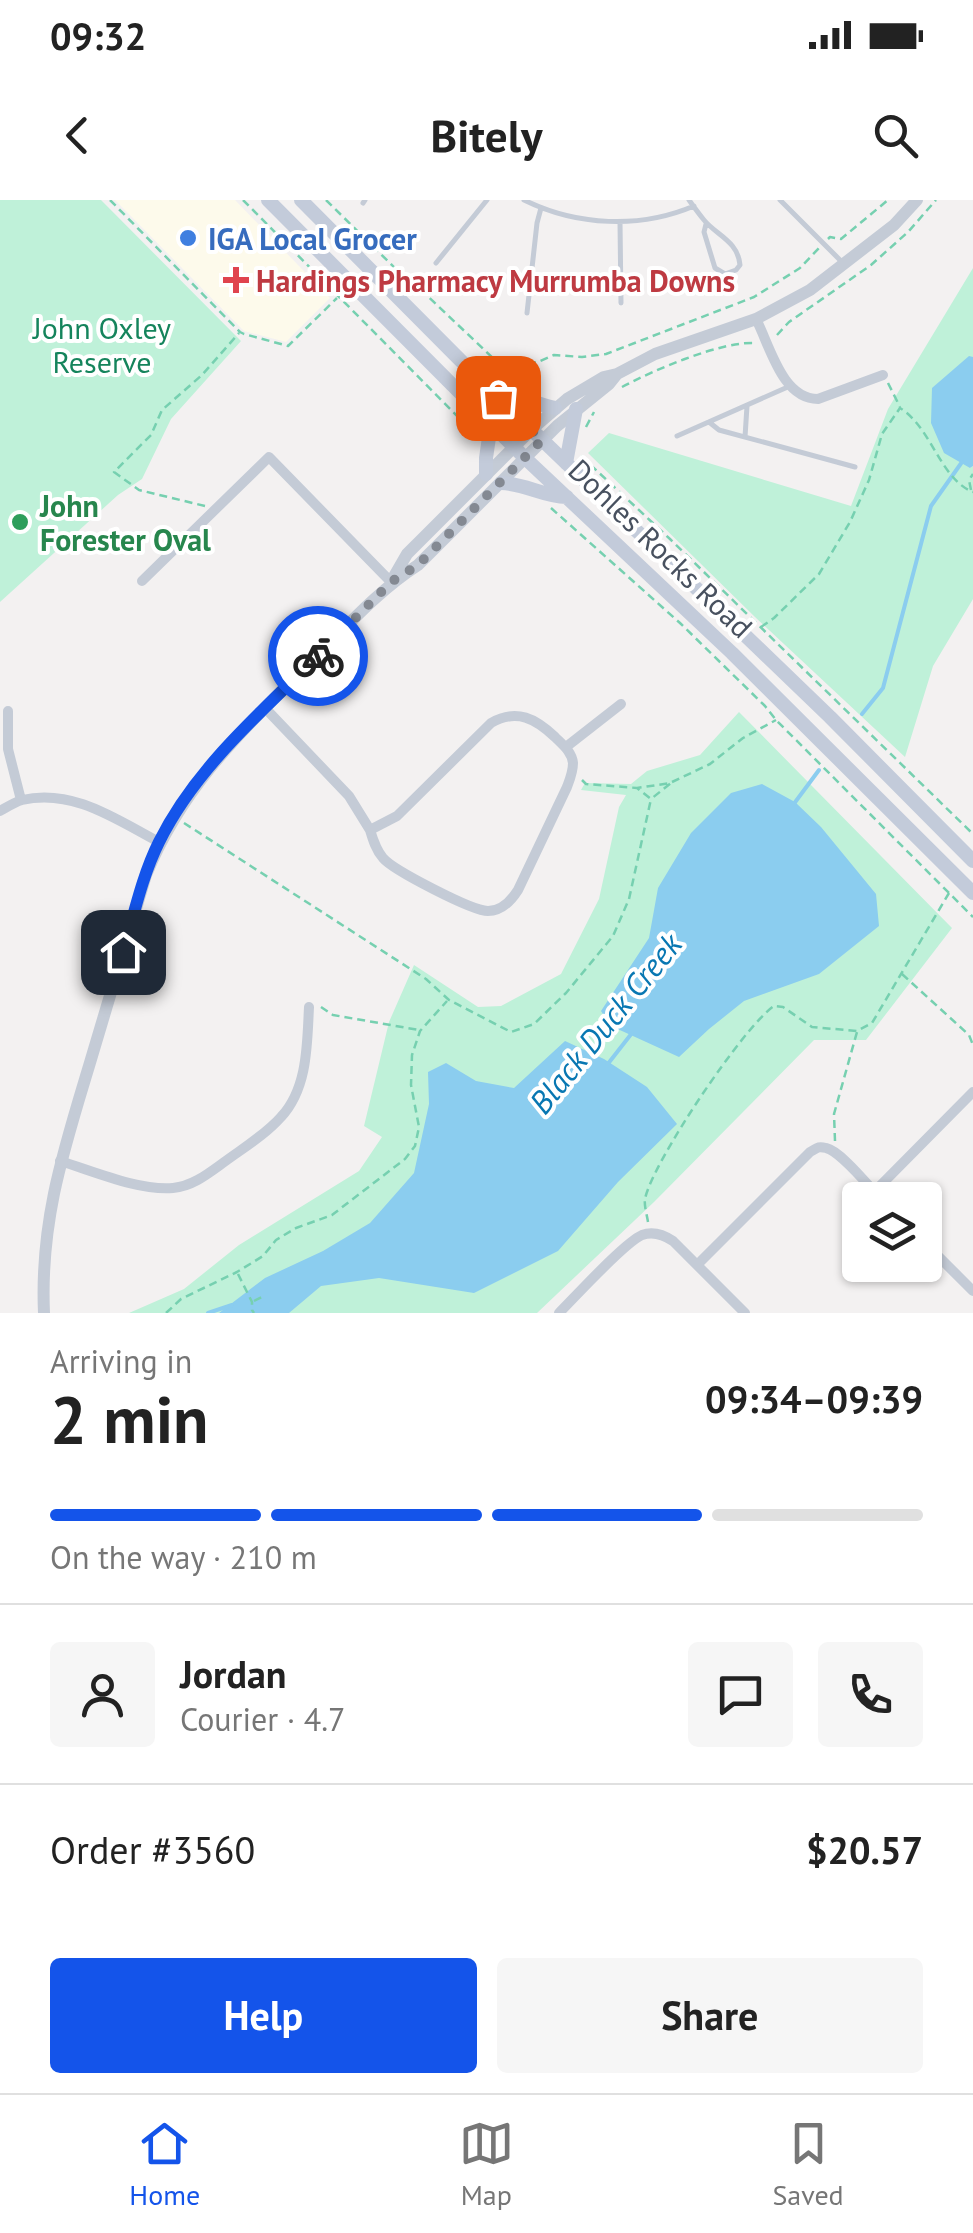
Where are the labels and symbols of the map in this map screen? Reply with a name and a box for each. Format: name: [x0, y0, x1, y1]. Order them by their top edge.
place label: IGA Local Grocer: [208, 219, 417, 258]
marker: IGA Local Grocer: [177, 227, 199, 249]
place label: Hardings Pharmacy Murrumba Downs: [256, 261, 735, 300]
marker: Hardings Pharmacy Murrumba Downs: [225, 269, 247, 291]
park label: John Oxley Reserve: [31, 308, 171, 381]
pin: [456, 356, 541, 441]
street label: Dohles Rocks Road: [561, 450, 761, 646]
place label: John Forester Oval: [39, 486, 211, 559]
marker: John Forester Oval: [9, 511, 31, 533]
courier: [268, 606, 368, 706]
pin: [81, 910, 166, 995]
water label: Black Duck Creek: [519, 923, 692, 1122]

